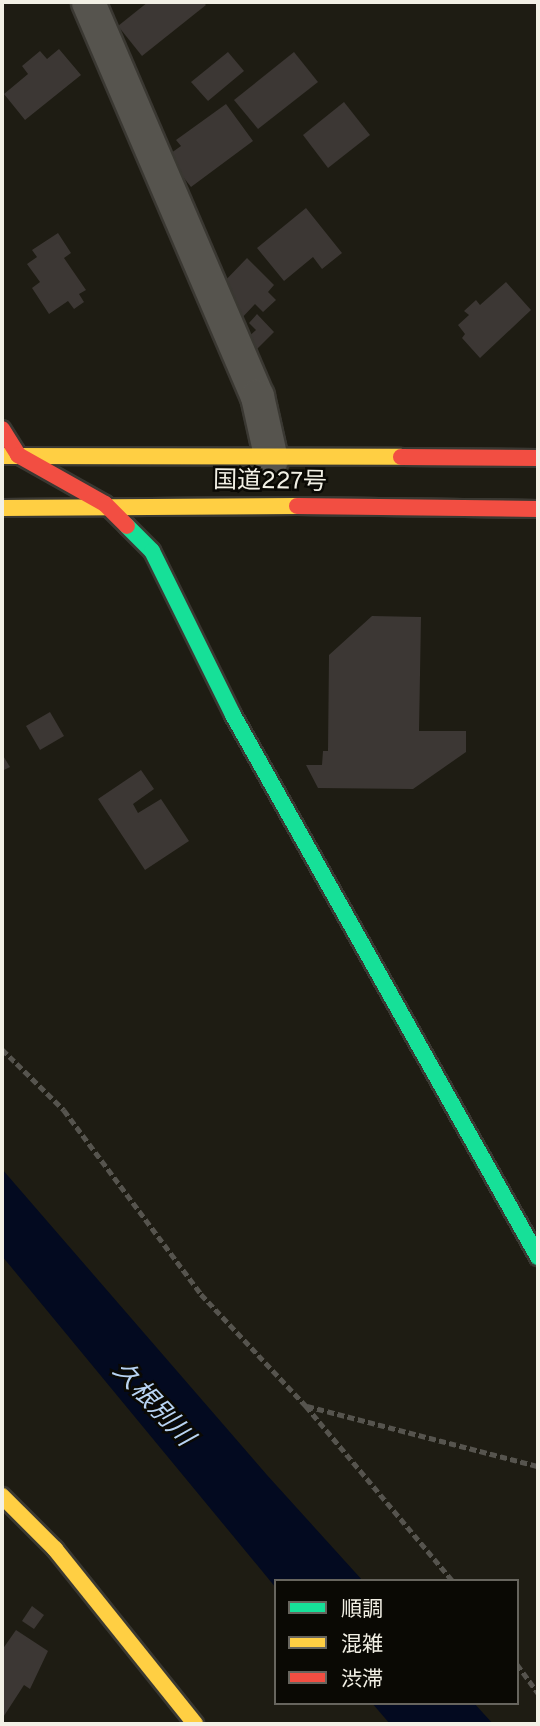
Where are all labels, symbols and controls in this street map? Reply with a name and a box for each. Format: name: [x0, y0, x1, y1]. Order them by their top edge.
street label: 国道227号: [213, 468, 327, 498]
water label: 久根別川: [105, 1356, 199, 1454]
legend: [274, 1579, 519, 1705]
text: 順調: [341, 1597, 383, 1624]
text: 混雑: [341, 1632, 383, 1659]
text: 渋滞: [341, 1667, 383, 1694]

